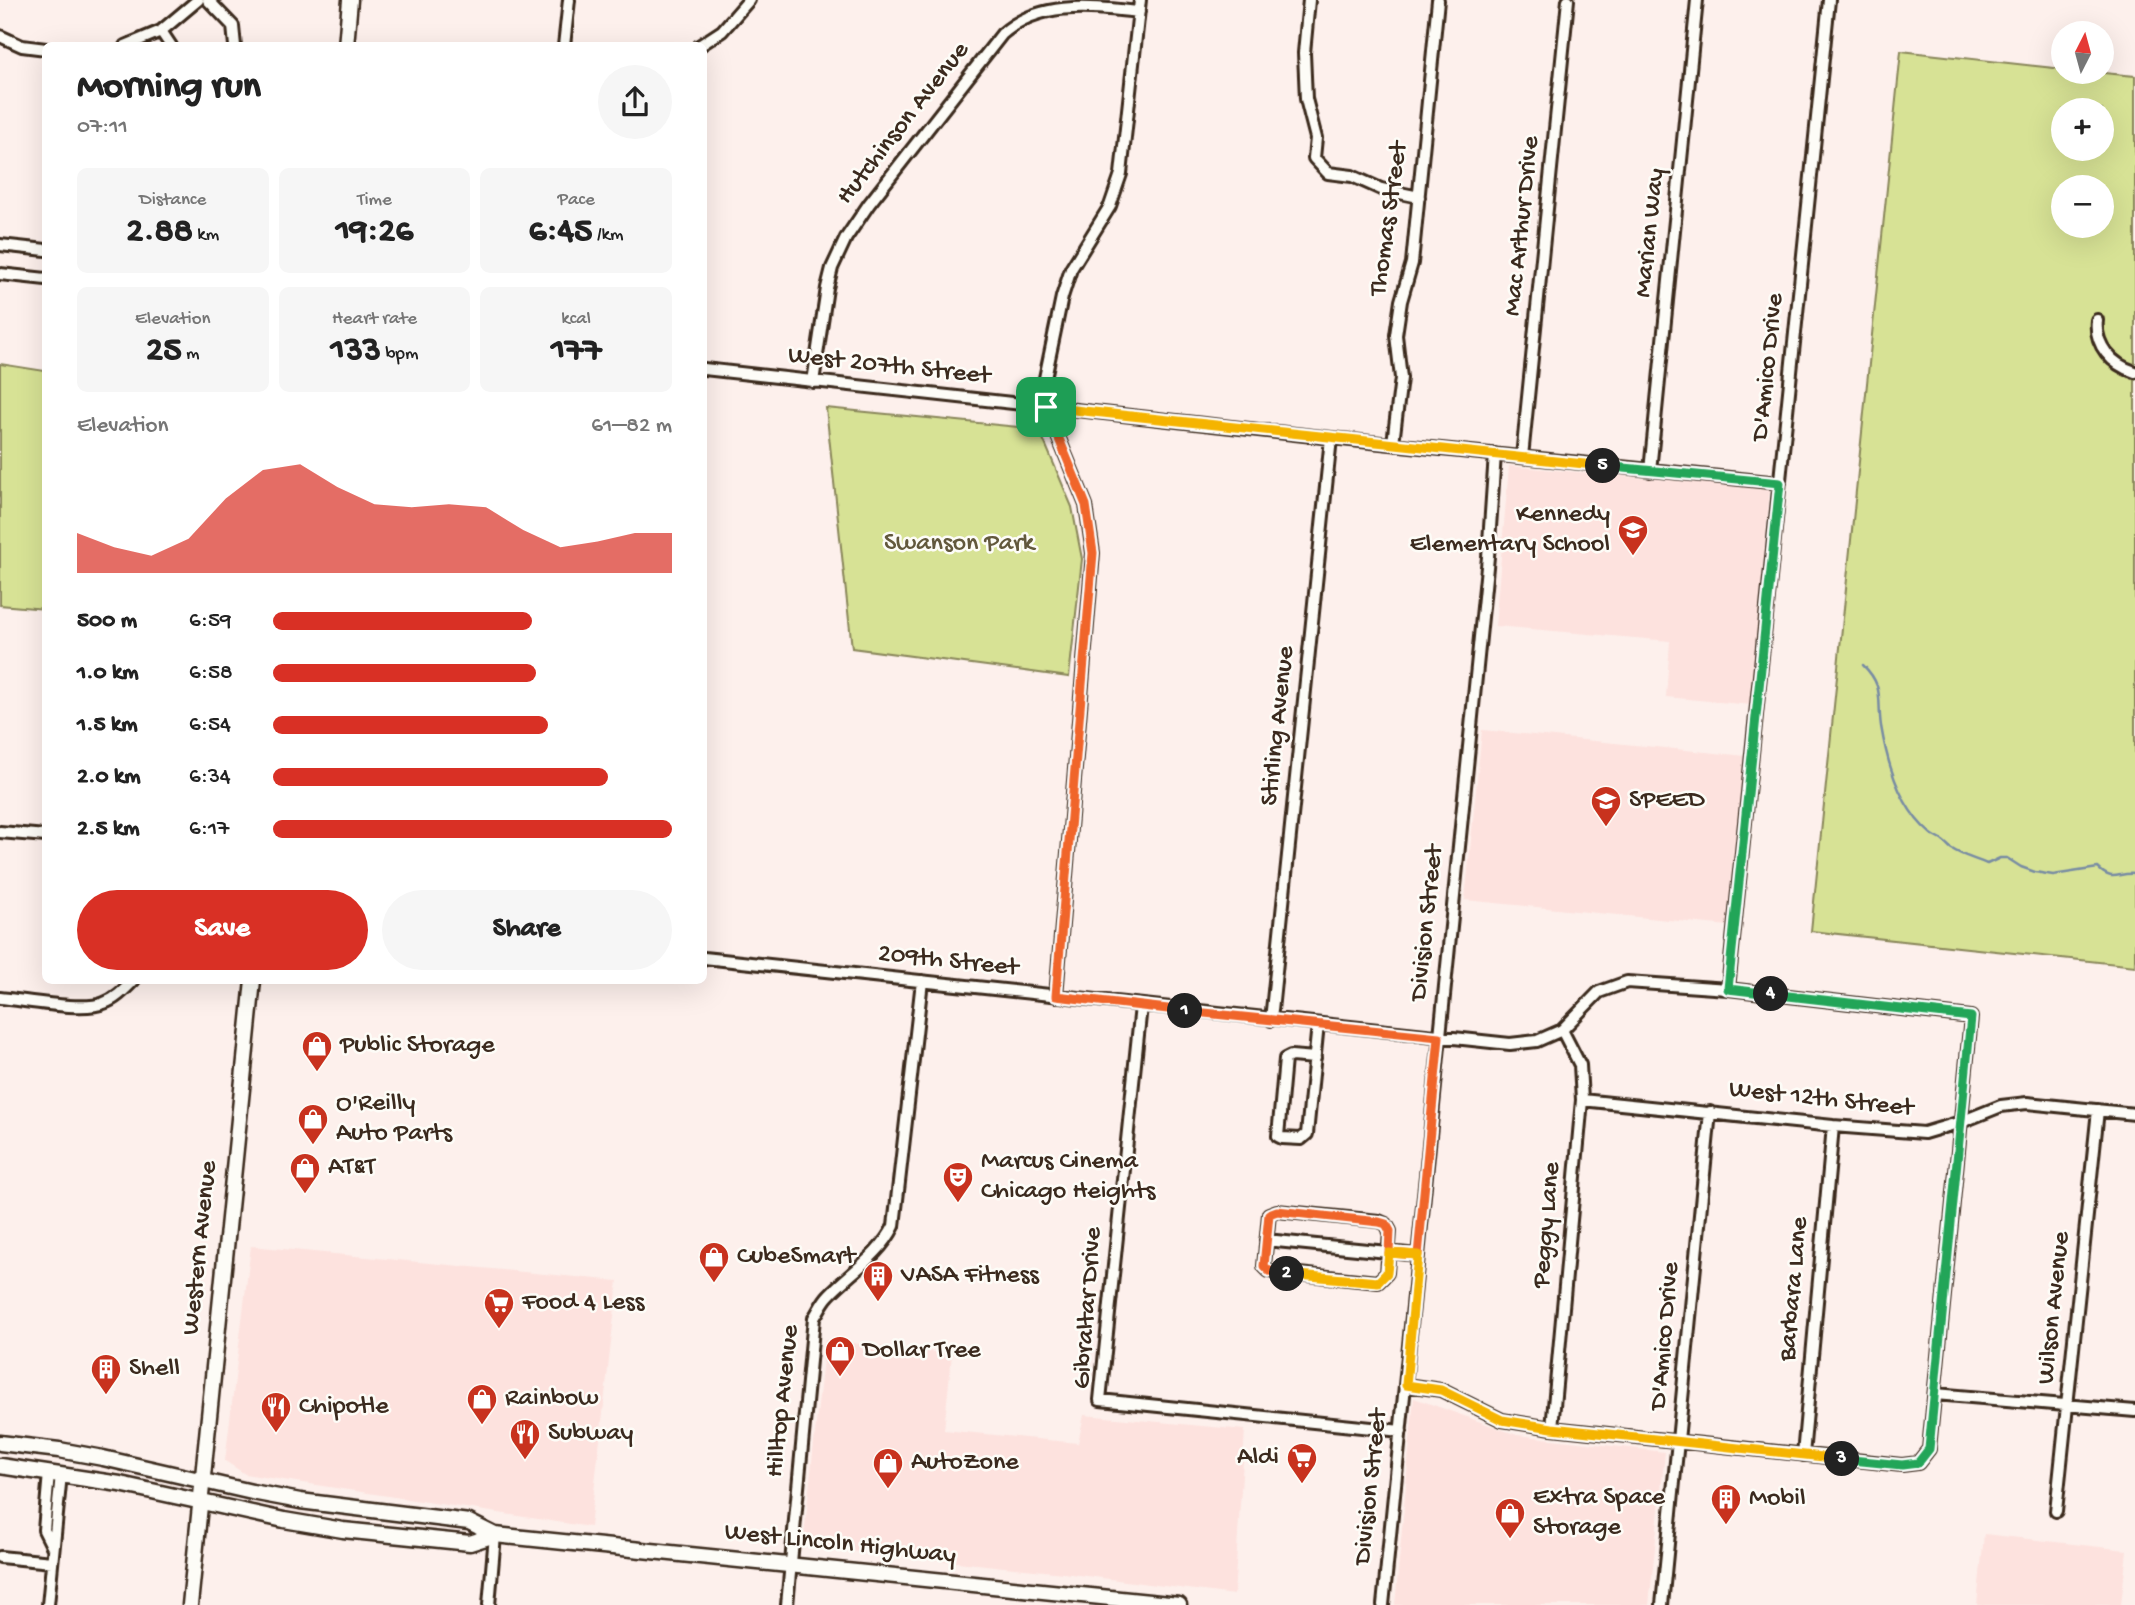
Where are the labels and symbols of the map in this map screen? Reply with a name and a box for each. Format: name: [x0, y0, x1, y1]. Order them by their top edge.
north arrow: [2051, 21, 2114, 84]
street label: Hutchinson Avenue: [831, 36, 978, 212]
street label: Mac Arthur Drive: [1498, 134, 1548, 318]
street label: Thomas Street: [1364, 138, 1416, 300]
street label: Marian Way: [1629, 167, 1673, 299]
street label: D'Amico Drive: [1746, 291, 1792, 444]
street label: West 207th Street: [786, 341, 994, 393]
pin: [1016, 377, 1076, 437]
pin: 5: [1586, 448, 1620, 484]
place label: Kennedy Elementary School: [1410, 500, 1610, 561]
school or university icon: Kennedy Elementary School: [1616, 513, 1650, 557]
park label: Swanson Park: [884, 529, 1036, 560]
street label: Stirling Avenue: [1255, 644, 1303, 807]
school or university icon: SPEED: [1589, 784, 1623, 828]
place label: SPEED: [1629, 786, 1705, 817]
street label: Division Street: [1404, 841, 1452, 1004]
street label: 209th Street: [876, 939, 1022, 985]
pin: 4: [1754, 976, 1788, 1012]
pin: 1: [1168, 993, 1202, 1028]
shop icon: Public Storage: [300, 1029, 334, 1073]
place label: Public Storage: [339, 1031, 495, 1062]
street label: West 12th Street: [1727, 1075, 1917, 1125]
place label: O'Reilly Auto Parts: [336, 1089, 453, 1150]
shop icon: O'Reilly Auto Parts: [296, 1102, 330, 1146]
place label: Marcus Cinema Chicago Heights: [981, 1147, 1157, 1208]
shop icon: AT&T: [288, 1151, 322, 1195]
place label: AT&T: [328, 1153, 376, 1184]
street label: Western Avenue: [176, 1159, 226, 1337]
theatre icon: Marcus Cinema Chicago Heights: [941, 1160, 975, 1204]
street label: Peggy Lane: [1527, 1160, 1569, 1290]
street label: Barbara Lane: [1773, 1215, 1817, 1363]
street label: Gibraltar Drive: [1068, 1225, 1110, 1390]
street label: Wilson Avenue: [2032, 1230, 2078, 1386]
shop icon: CubeSmart: [697, 1240, 731, 1284]
place label: CubeSmart: [737, 1242, 858, 1273]
pin: 2: [1270, 1256, 1304, 1292]
building icon: VASA Fitness: [861, 1259, 895, 1303]
street label: D'Amico Drive: [1644, 1260, 1688, 1413]
place label: VASA Fitness: [900, 1261, 1040, 1292]
supermarket icon: Food 4 Less: [482, 1286, 516, 1330]
place label: Food 4 Less: [521, 1288, 646, 1319]
street label: Hilltop Avenue: [761, 1323, 807, 1479]
shop icon: Dollar Tree: [823, 1334, 857, 1378]
place label: Dollar Tree: [861, 1336, 981, 1367]
building icon: Shell: [89, 1352, 123, 1396]
place label: Shell: [129, 1354, 180, 1385]
shop icon: Rainbow: [465, 1382, 499, 1426]
place label: Rainbow: [505, 1384, 598, 1415]
restaurant icon: Chipotle: [259, 1390, 293, 1434]
place label: Chipotle: [299, 1392, 389, 1423]
street label: Division Street: [1348, 1405, 1396, 1568]
restaurant icon: Subway: [508, 1417, 542, 1461]
place label: Subway: [548, 1419, 634, 1450]
supermarket icon: Aldi: [1285, 1441, 1319, 1485]
pin: 3: [1825, 1442, 1860, 1476]
place label: Aldi: [1237, 1443, 1279, 1474]
shop icon: AutoZone: [871, 1446, 905, 1490]
place label: AutoZone: [911, 1448, 1019, 1479]
building icon: Mobil: [1709, 1482, 1743, 1526]
place label: Extra Space Storage: [1533, 1483, 1665, 1544]
place label: Mobil: [1749, 1484, 1806, 1515]
shop icon: Extra Space Storage: [1493, 1496, 1527, 1540]
street label: West Lincoln Highway: [723, 1517, 957, 1573]

